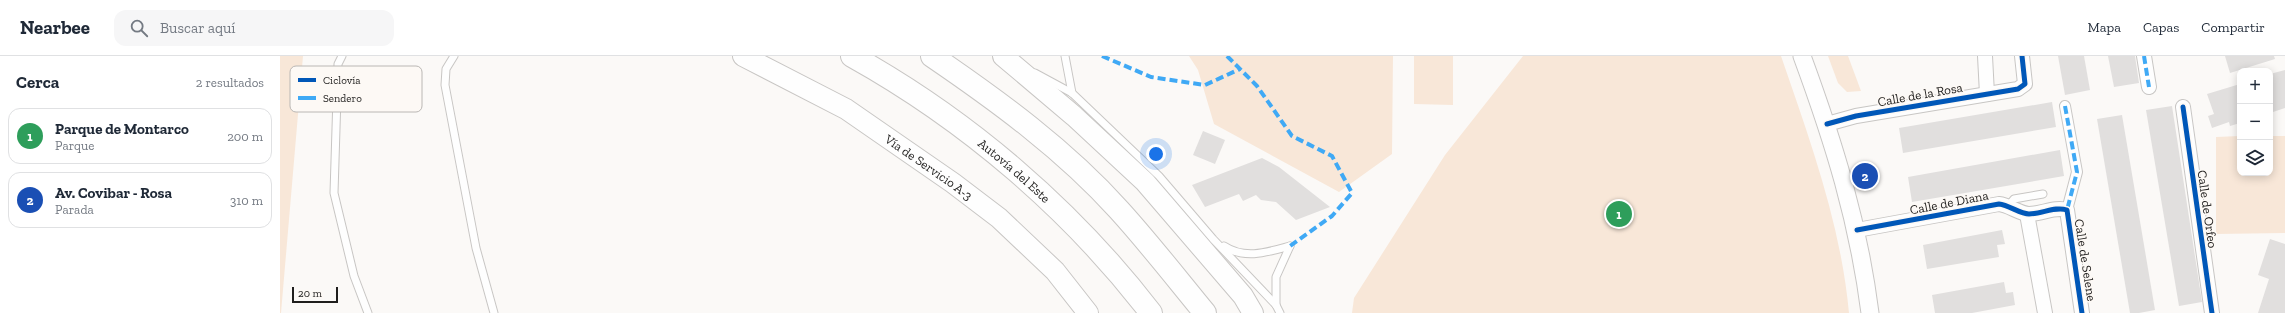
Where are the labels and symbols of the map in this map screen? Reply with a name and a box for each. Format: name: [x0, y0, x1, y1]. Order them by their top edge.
legend: [290, 66, 422, 112]
text: Ciclovía: [323, 74, 361, 87]
street label: Calle de la Rosa: [1876, 80, 1964, 109]
text: Sendero: [323, 92, 362, 105]
street label: Vía de Servicio A-3: [881, 131, 975, 203]
street label: Autovía del Este: [975, 136, 1053, 206]
your location: [1146, 144, 1166, 164]
pin: 2: [1852, 161, 1878, 191]
street label: Calle de Orfeo: [2195, 169, 2220, 249]
street label: Calle de Diana: [1909, 187, 1990, 217]
pin: 1: [1606, 199, 1632, 229]
street label: Calle de Selene: [2072, 218, 2099, 302]
scale bar: [292, 285, 338, 304]

